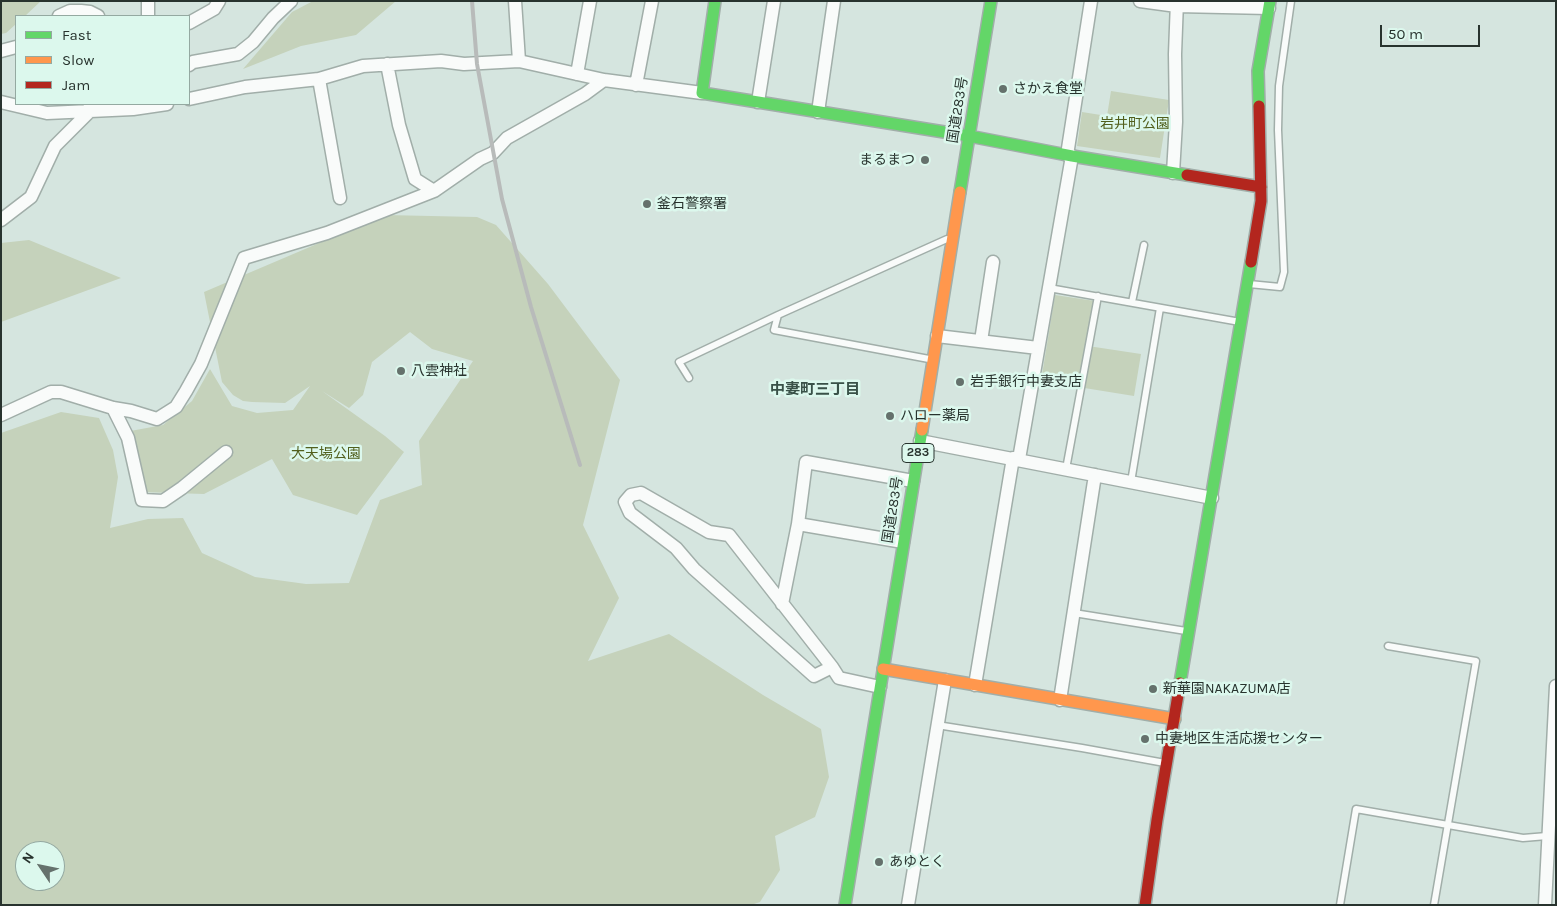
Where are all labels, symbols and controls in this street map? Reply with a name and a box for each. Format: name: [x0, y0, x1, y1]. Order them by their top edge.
legend: [15, 15, 190, 105]
scale bar: [1382, 15, 1482, 47]
text: 50 m: [1388, 25, 1423, 43]
text: Fast: [62, 26, 91, 44]
text: Slow: [62, 51, 94, 69]
text: Jam: [62, 76, 90, 94]
street label: 国道283号: [944, 76, 972, 144]
place label: さかえ食堂: [1013, 81, 1083, 97]
marker: さかえ食堂: [997, 83, 1009, 95]
park label: 岩井町公園: [1100, 116, 1170, 132]
place label: まるまつ: [859, 152, 915, 168]
marker: まるまつ: [919, 154, 931, 166]
place label: 釜石警察署: [657, 196, 727, 212]
marker: 釜石警察署: [641, 198, 653, 210]
place label: 八雲神社: [411, 363, 467, 379]
marker: 八雲神社: [395, 365, 407, 377]
place label: 岩手銀行中妻支店: [970, 374, 1082, 390]
marker: 岩手銀行中妻支店: [954, 376, 966, 388]
district label: 中妻町三丁目: [770, 381, 860, 399]
place label: ハロー薬局: [900, 408, 970, 424]
marker: ハロー薬局: [884, 410, 896, 422]
road number: 283: [902, 443, 934, 462]
park label: 大天場公園: [291, 446, 361, 462]
street label: 国道283号: [879, 476, 907, 544]
place label: 新華園NAKAZUMA店: [1163, 681, 1290, 697]
marker: 新華園NAKAZUMA店: [1147, 683, 1159, 695]
place label: 中妻地区生活応援センター: [1155, 731, 1323, 747]
marker: 中妻地区生活応援センター: [1139, 733, 1151, 745]
north arrow: [15, 841, 65, 891]
text: N: [18, 849, 38, 867]
place label: あゆとく: [889, 854, 945, 870]
marker: あゆとく: [873, 856, 885, 868]

